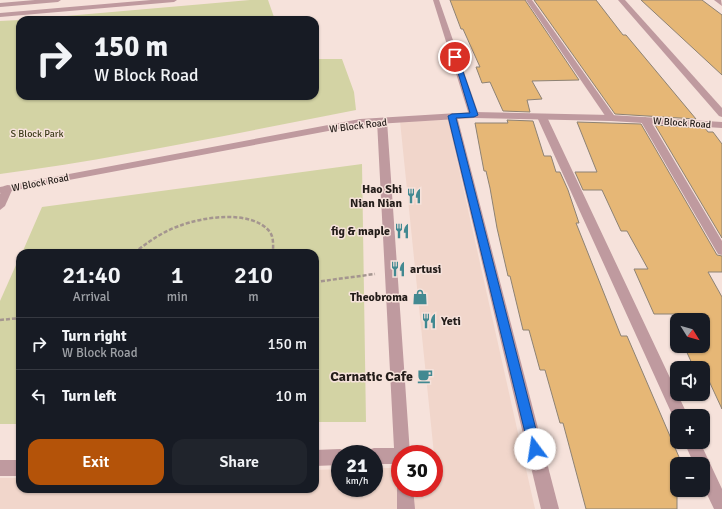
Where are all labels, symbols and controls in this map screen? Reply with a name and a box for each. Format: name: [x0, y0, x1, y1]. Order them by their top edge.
text: 150 m: [94, 30, 168, 64]
icon: right: [28, 32, 80, 84]
pin: [438, 40, 472, 74]
icon: arrive: [444, 46, 466, 68]
text: W Block Road: [94, 64, 199, 86]
street label: W Block Road: [653, 115, 711, 131]
street label: W Block Road: [329, 116, 388, 135]
park label: S Block Park: [11, 128, 64, 140]
street label: W Block Road: [11, 172, 70, 194]
place label: Hao Shi Nian Nian: [350, 182, 402, 211]
restaurant icon: Hao Shi Nian Nian: [405, 187, 423, 205]
restaurant icon: fig & maple: [393, 222, 411, 240]
place label: fig & maple: [330, 224, 390, 239]
text: 21:40: [62, 260, 121, 290]
text: 1: [171, 260, 184, 290]
text: 210: [234, 260, 273, 290]
restaurant icon: artusi: [389, 260, 407, 278]
place label: artusi: [410, 262, 441, 277]
shop icon: Theobroma: [411, 288, 429, 306]
text: Arrival: [73, 289, 110, 305]
text: min: [167, 289, 188, 305]
text: m: [248, 289, 259, 305]
place label: Theobroma: [350, 290, 408, 305]
restaurant icon: Yeti: [420, 312, 438, 330]
north arrow: [670, 313, 710, 353]
map controls: [670, 313, 710, 497]
place label: Yeti: [440, 314, 461, 329]
text: Turn right: [62, 327, 127, 345]
icon: right: [28, 333, 50, 355]
text: 150 m: [267, 335, 307, 353]
text: W Block Road: [62, 345, 138, 361]
button: sound: [670, 361, 710, 401]
cafe icon: Carnatic Cafe: [416, 367, 434, 385]
place label: Carnatic Cafe: [330, 368, 413, 385]
icon: left: [28, 385, 50, 407]
text: Turn left: [62, 387, 116, 405]
text: 10 m: [276, 387, 307, 405]
button: +: [670, 409, 710, 449]
position arrow: [514, 428, 556, 470]
button: Exit: [28, 439, 164, 485]
button: Share: [172, 439, 307, 485]
speed limit sign: 30: [391, 445, 443, 497]
text: 21: [346, 453, 368, 478]
button: −: [670, 457, 710, 497]
text: km/h: [346, 475, 368, 487]

